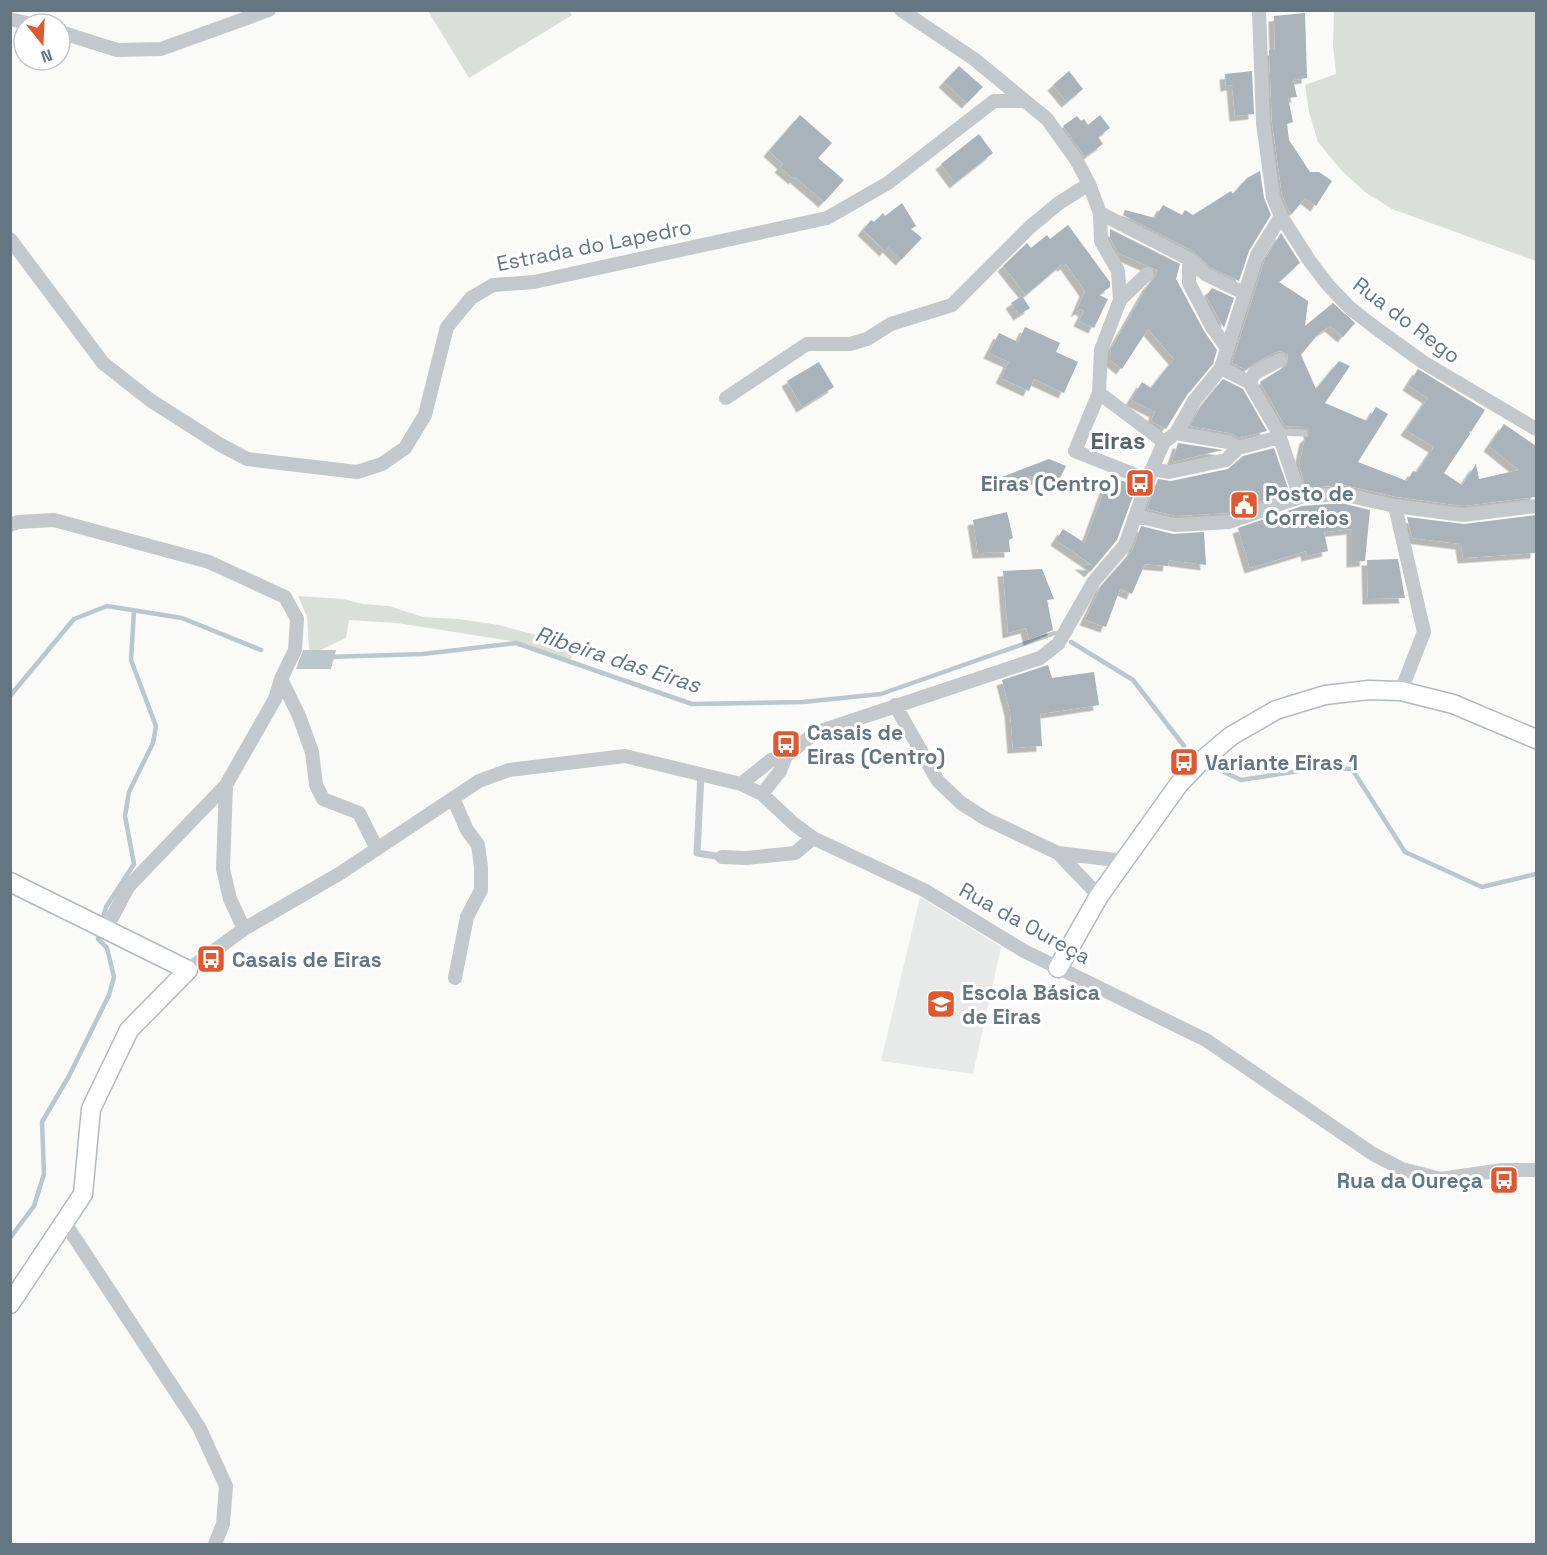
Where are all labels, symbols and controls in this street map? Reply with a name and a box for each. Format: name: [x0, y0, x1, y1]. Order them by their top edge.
north arrow: [12, 12, 72, 72]
text: N: [38, 44, 55, 67]
street label: Estrada do Lapedro: [494, 213, 694, 277]
street label: Rua do Rego: [1348, 271, 1466, 369]
district label: Eiras: [1090, 425, 1146, 456]
bus stop icon: Eiras (Centro): [1124, 467, 1156, 499]
place label: Eiras (Centro): [981, 470, 1119, 497]
place label: Posto de Correios: [1265, 480, 1354, 531]
public building icon: Posto de Correios: [1228, 489, 1260, 521]
water label: Ribeira das Eiras: [532, 619, 705, 699]
place label: Casais de Eiras (Centro): [807, 719, 945, 770]
bus stop icon: Casais de Eiras (Centro): [770, 728, 802, 760]
bus stop icon: Variante Eiras 1: [1168, 746, 1200, 778]
place label: Variante Eiras 1: [1205, 749, 1358, 776]
street label: Rua da Oureça: [955, 876, 1095, 970]
bus stop icon: Casais de Eiras: [195, 943, 227, 975]
place label: Casais de Eiras: [232, 946, 382, 973]
place label: Escola Básica de Eiras: [962, 979, 1100, 1030]
school or university icon: Escola Básica de Eiras: [925, 988, 957, 1020]
bus stop icon: Rua da Oureça: [1488, 1164, 1520, 1196]
place label: Rua da Oureça: [1337, 1167, 1483, 1194]

